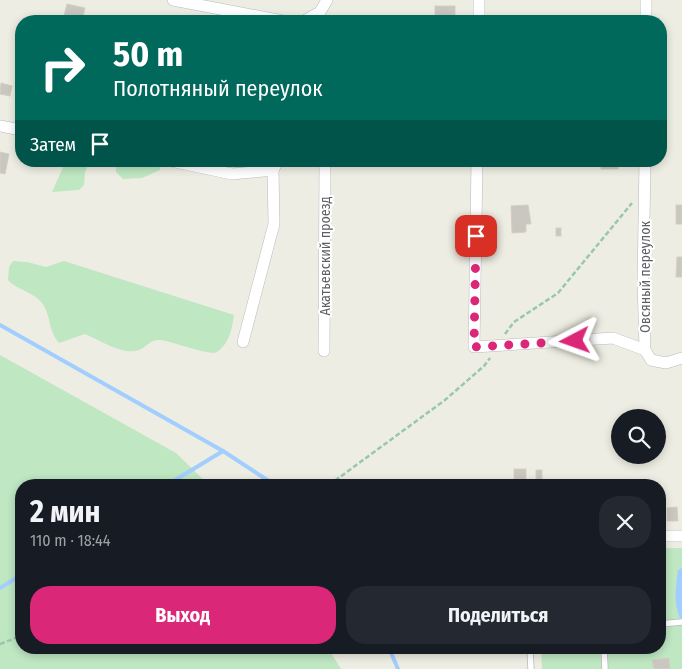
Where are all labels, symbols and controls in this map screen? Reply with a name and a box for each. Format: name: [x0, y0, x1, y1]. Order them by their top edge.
text: 50 m: [113, 33, 183, 75]
icon: right: [30, 35, 95, 100]
text: Полотняный переулок: [113, 75, 323, 102]
icon: arrive: [86, 130, 114, 158]
text: Затем: [30, 133, 76, 156]
street label: Акатьевский проезд: [317, 196, 334, 316]
pin: [455, 215, 497, 257]
street label: Овсяный переулок: [637, 220, 654, 333]
icon: arrive: [462, 222, 490, 250]
position arrow: [548, 314, 600, 366]
map controls: [611, 409, 666, 464]
button: search: [611, 409, 666, 464]
text: 2 мин: [30, 494, 101, 530]
button: close: [599, 496, 651, 548]
text: 110 m · 18:44: [30, 531, 111, 550]
button: Выход: [30, 586, 336, 644]
button: Поделиться: [346, 586, 651, 644]

